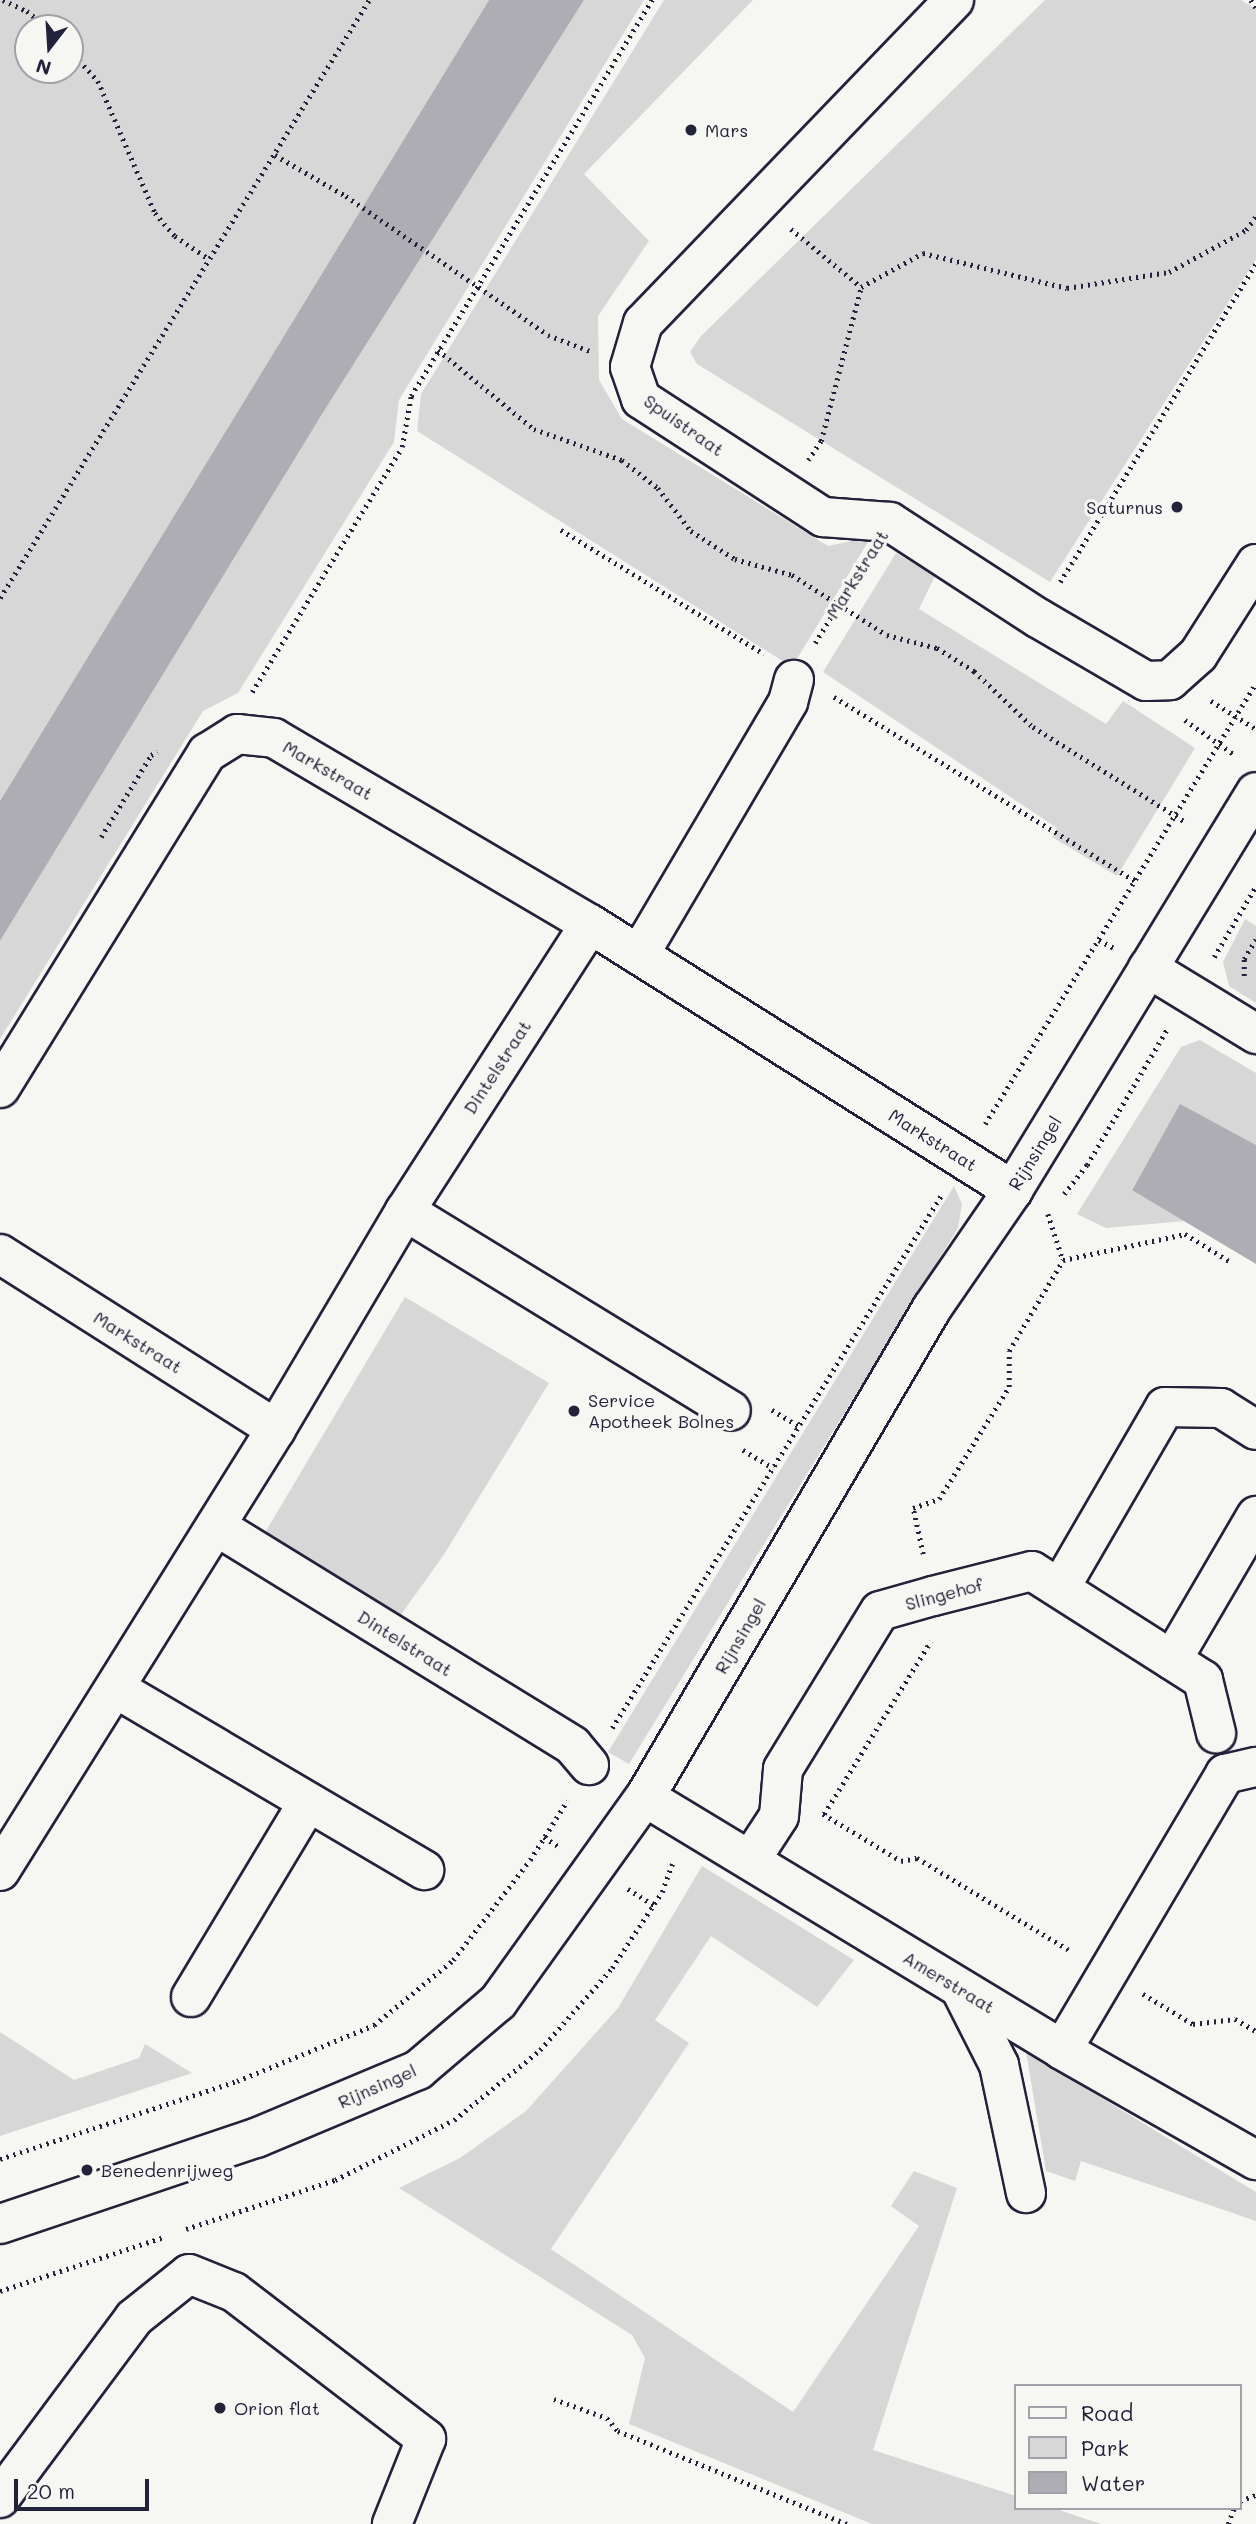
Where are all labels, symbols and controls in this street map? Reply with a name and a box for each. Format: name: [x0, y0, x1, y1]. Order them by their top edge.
north arrow: [14, 14, 84, 84]
text: N: [33, 54, 54, 82]
place label: Mars: [705, 119, 748, 141]
marker: Mars: [683, 122, 699, 138]
street label: Spuistraat: [640, 390, 728, 460]
place label: Saturnus: [1086, 496, 1163, 518]
marker: Saturnus: [1169, 499, 1185, 515]
street label: Markstraat: [821, 526, 893, 622]
street label: Markstraat: [279, 736, 377, 804]
street label: Dintelstraat: [459, 1016, 535, 1118]
street label: Markstraat: [885, 1104, 981, 1176]
street label: Rijnsingel: [1004, 1112, 1066, 1194]
street label: Markstraat: [90, 1306, 186, 1378]
place label: Service Apotheek Bolnes: [588, 1390, 734, 1432]
marker: Service Apotheek Bolnes: [566, 1403, 582, 1419]
street label: Slingehof: [903, 1573, 985, 1615]
street label: Rijnsingel: [710, 1594, 770, 1678]
street label: Dintelstraat: [354, 1605, 456, 1681]
street label: Amerstraat: [899, 1946, 999, 2018]
street label: Rijnsingel: [335, 2059, 419, 2113]
place label: Benedenrijweg: [101, 2159, 233, 2181]
marker: Benedenrijweg: [79, 2162, 95, 2178]
legend: [1014, 2384, 1242, 2510]
place label: Orion flat: [234, 2397, 320, 2419]
text: Road: [1081, 2399, 1133, 2426]
marker: Orion flat: [212, 2400, 228, 2416]
text: Park: [1081, 2434, 1129, 2461]
scale bar: [18, 2464, 152, 2508]
text: Water: [1081, 2469, 1145, 2496]
text: 20 m: [27, 2477, 75, 2504]

